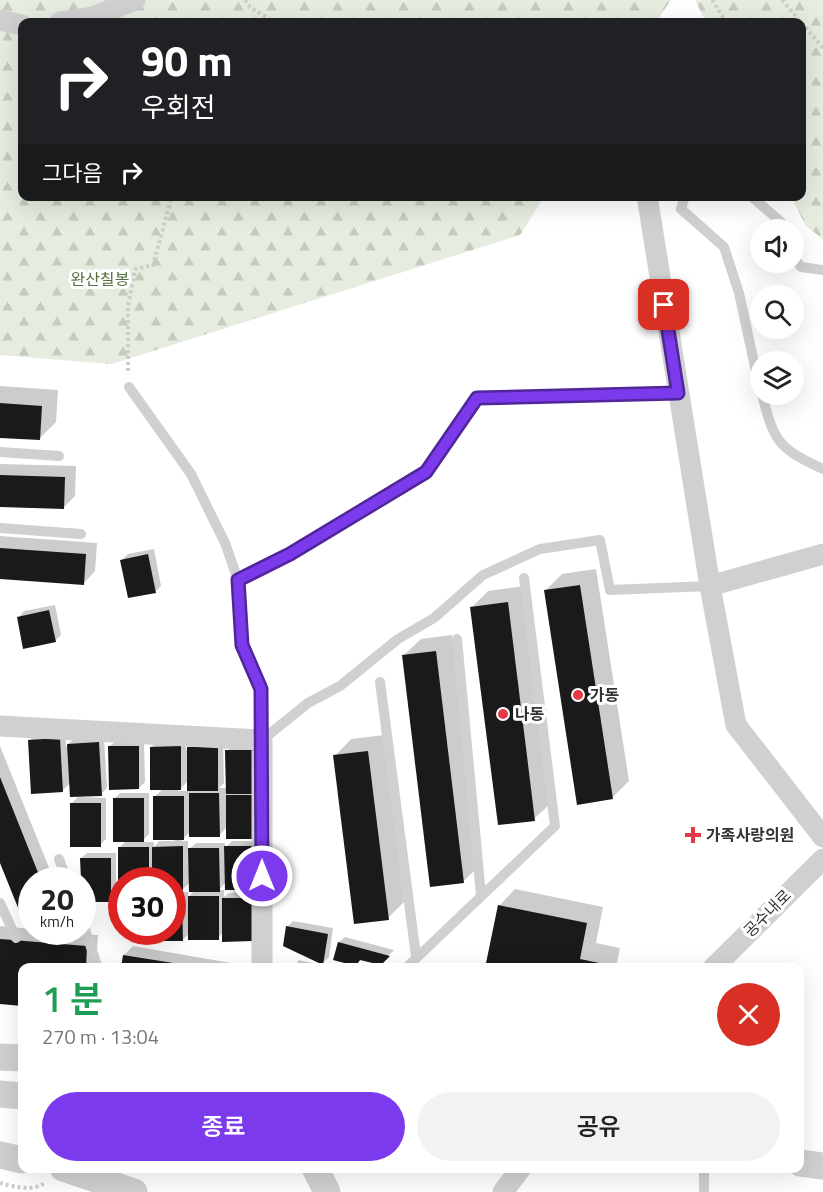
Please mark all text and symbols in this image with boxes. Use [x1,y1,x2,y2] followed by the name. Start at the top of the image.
[141,28,233,92] text: 90 m
[42,42,120,120] icon: right
[141,86,216,127] text: 우회전
[42,156,103,190] text: 그다음
[115,156,148,189] icon: right
[750,219,804,405] map controls
[750,219,804,273] button: sound
[71,267,129,291] park label: 완산칠봉
[638,279,689,330] pin
[750,285,804,339] button: search
[647,288,680,321] icon: arrive
[750,351,804,405] button: layers
[590,683,619,707] place label: 가동
[571,688,585,702] marker: 가동
[515,702,544,726] place label: 나동
[496,707,510,721] marker: 나동
[706,823,794,847] place label: 가족사랑의원
[684,826,702,844] marker: 가족사랑의원
[230,844,294,908] position arrow
[108,867,186,945] speed limit sign: 30
[40,876,74,922] text: 20
[738,884,796,942] street label: 공수내로
[40,910,74,933] text: km/h
[42,971,103,1026] text: 1 분
[717,983,780,1046] button: close
[42,1021,159,1052] text: 270 m · 13:04
[42,1092,405,1161] button: 종료
[417,1092,780,1161] button: 공유

